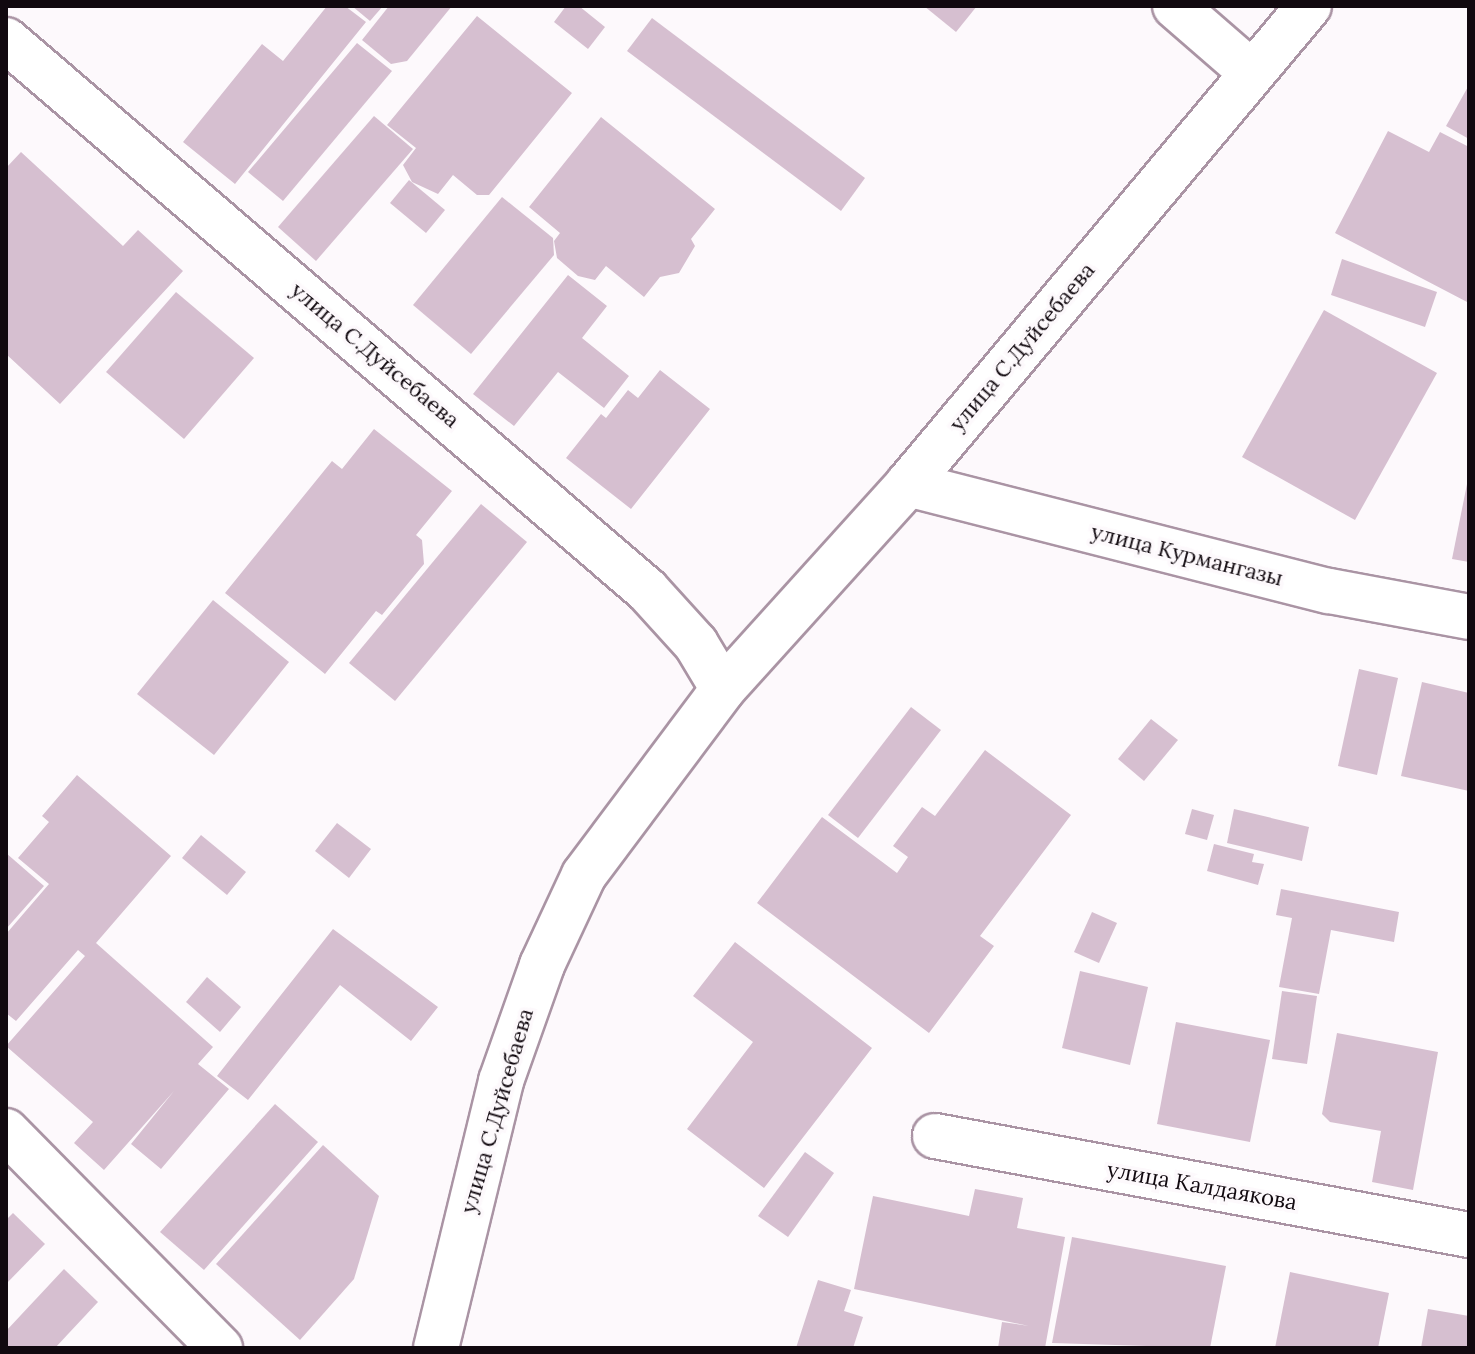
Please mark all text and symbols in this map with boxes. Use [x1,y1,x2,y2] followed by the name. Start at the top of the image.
[944,257,1100,437] street label: улица С.Дуйсебаева
[285,277,465,433] street label: улица С.Дуйсебаева
[1088,518,1286,592] street label: улица Курмангазы
[455,1005,539,1217] street label: улица С.Дуйсебаева
[1105,1156,1299,1216] street label: улица Калдаякова

